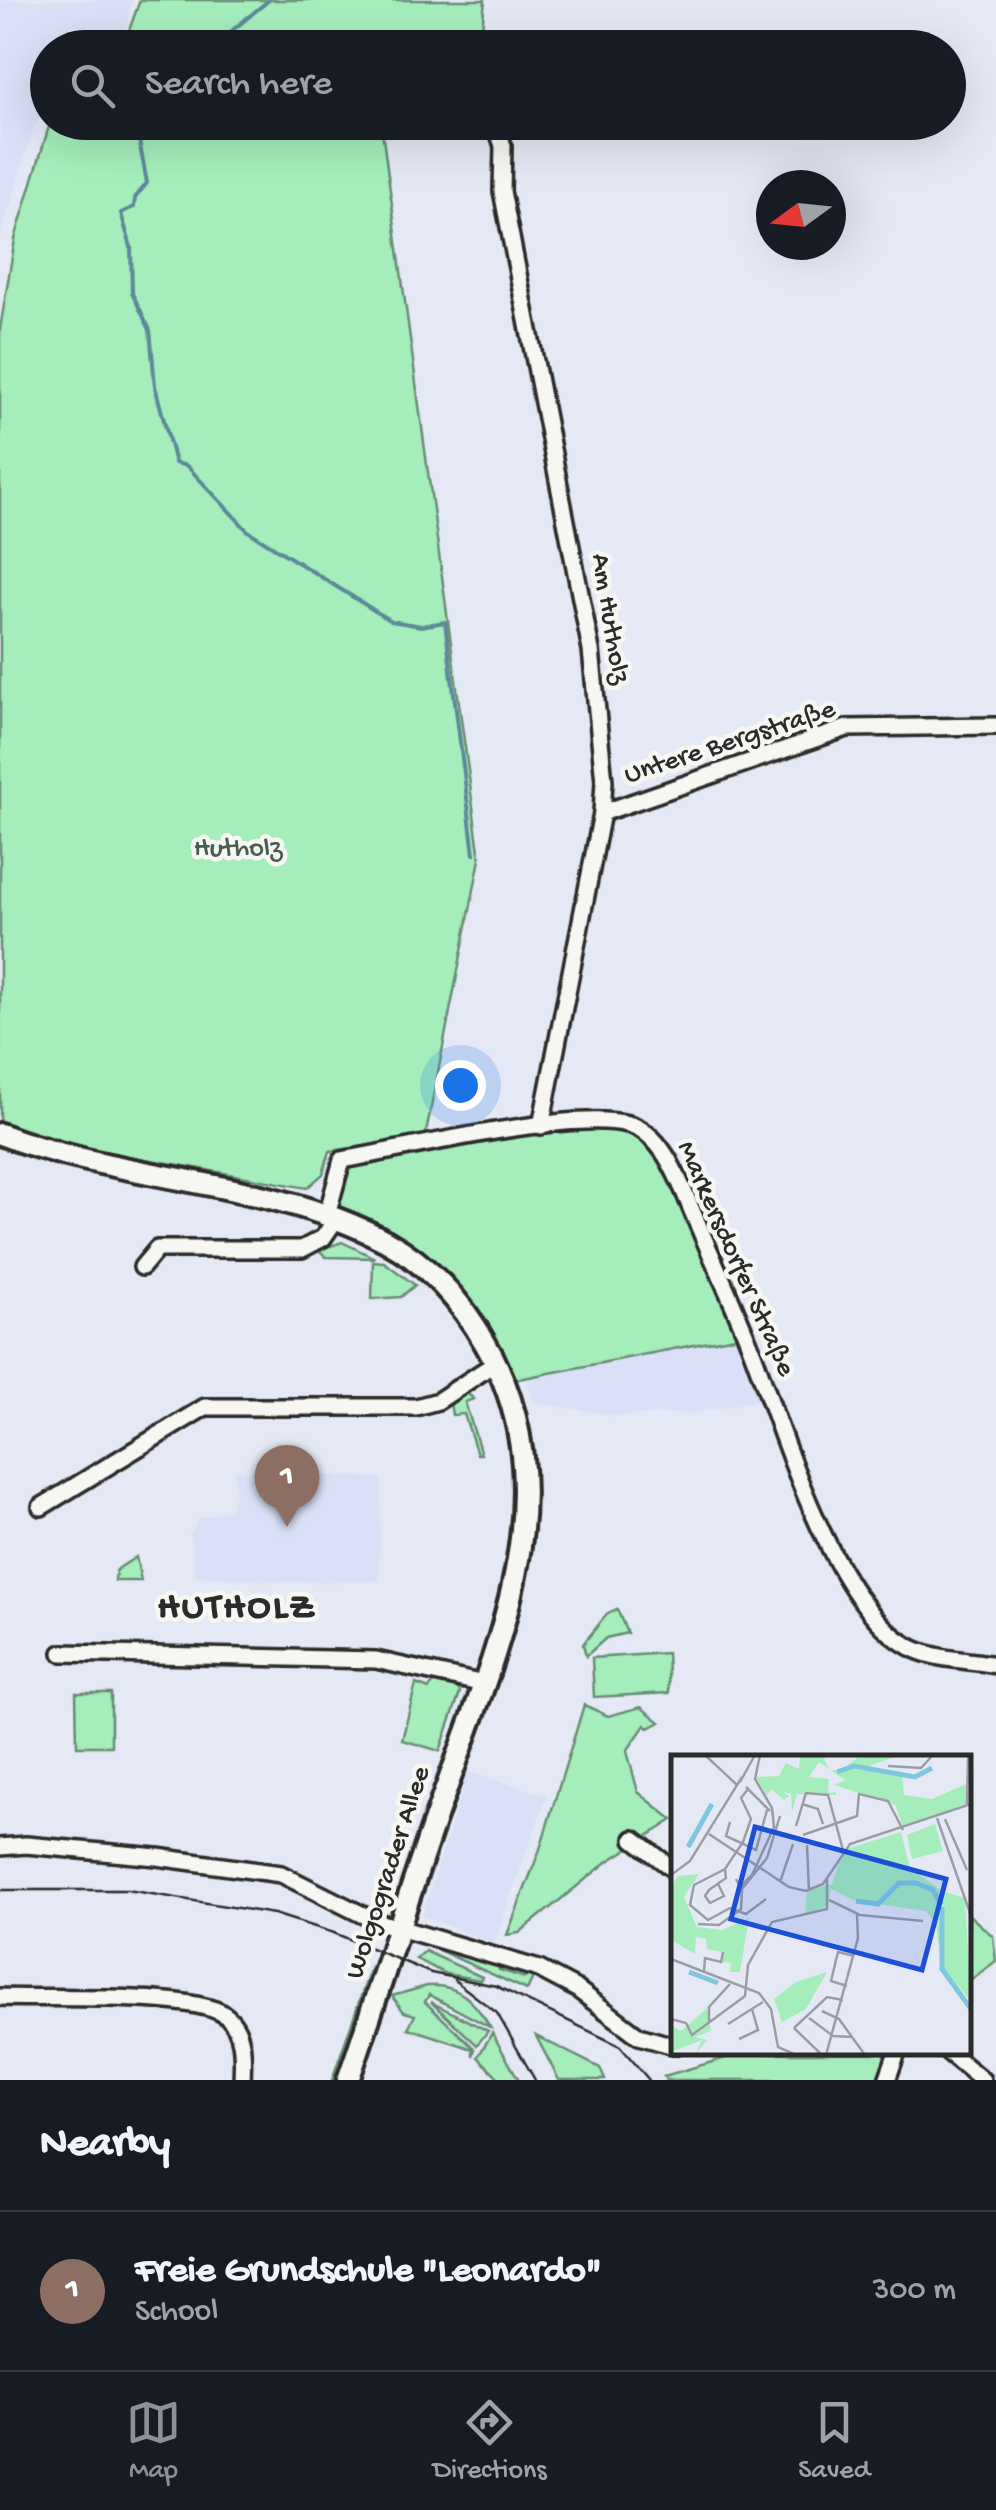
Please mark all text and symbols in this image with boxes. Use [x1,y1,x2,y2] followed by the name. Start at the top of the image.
[30,30,966,140] search box
[65,58,120,113] icon: search
[145,63,332,107] text: Search here
[756,170,846,260] north arrow
[582,551,636,688] street label: Am Hutholz
[620,693,840,793] street label: Untere Bergstraße
[194,833,284,866] park label: Hutholz
[435,1060,486,1111] your location
[668,1136,802,1382] street label: Markersdorfer Straße
[254,1444,320,1527] pin: 1
[158,1587,316,1631] district label: HUTHOLZ
[671,1755,971,2055] inset map
[339,1762,439,1983] street label: Wolgograder Allee
[40,2121,170,2170] text: Nearby
[135,2250,601,2294] text: Freie Grundschule "Leonardo"
[66,2272,79,2310] text: 1
[873,2272,956,2310] text: 300 m
[135,2294,218,2332] text: School
[126,2395,181,2488] tab: Map
[433,2395,547,2488] tab: Directions
[798,2395,870,2488] tab: Saved

